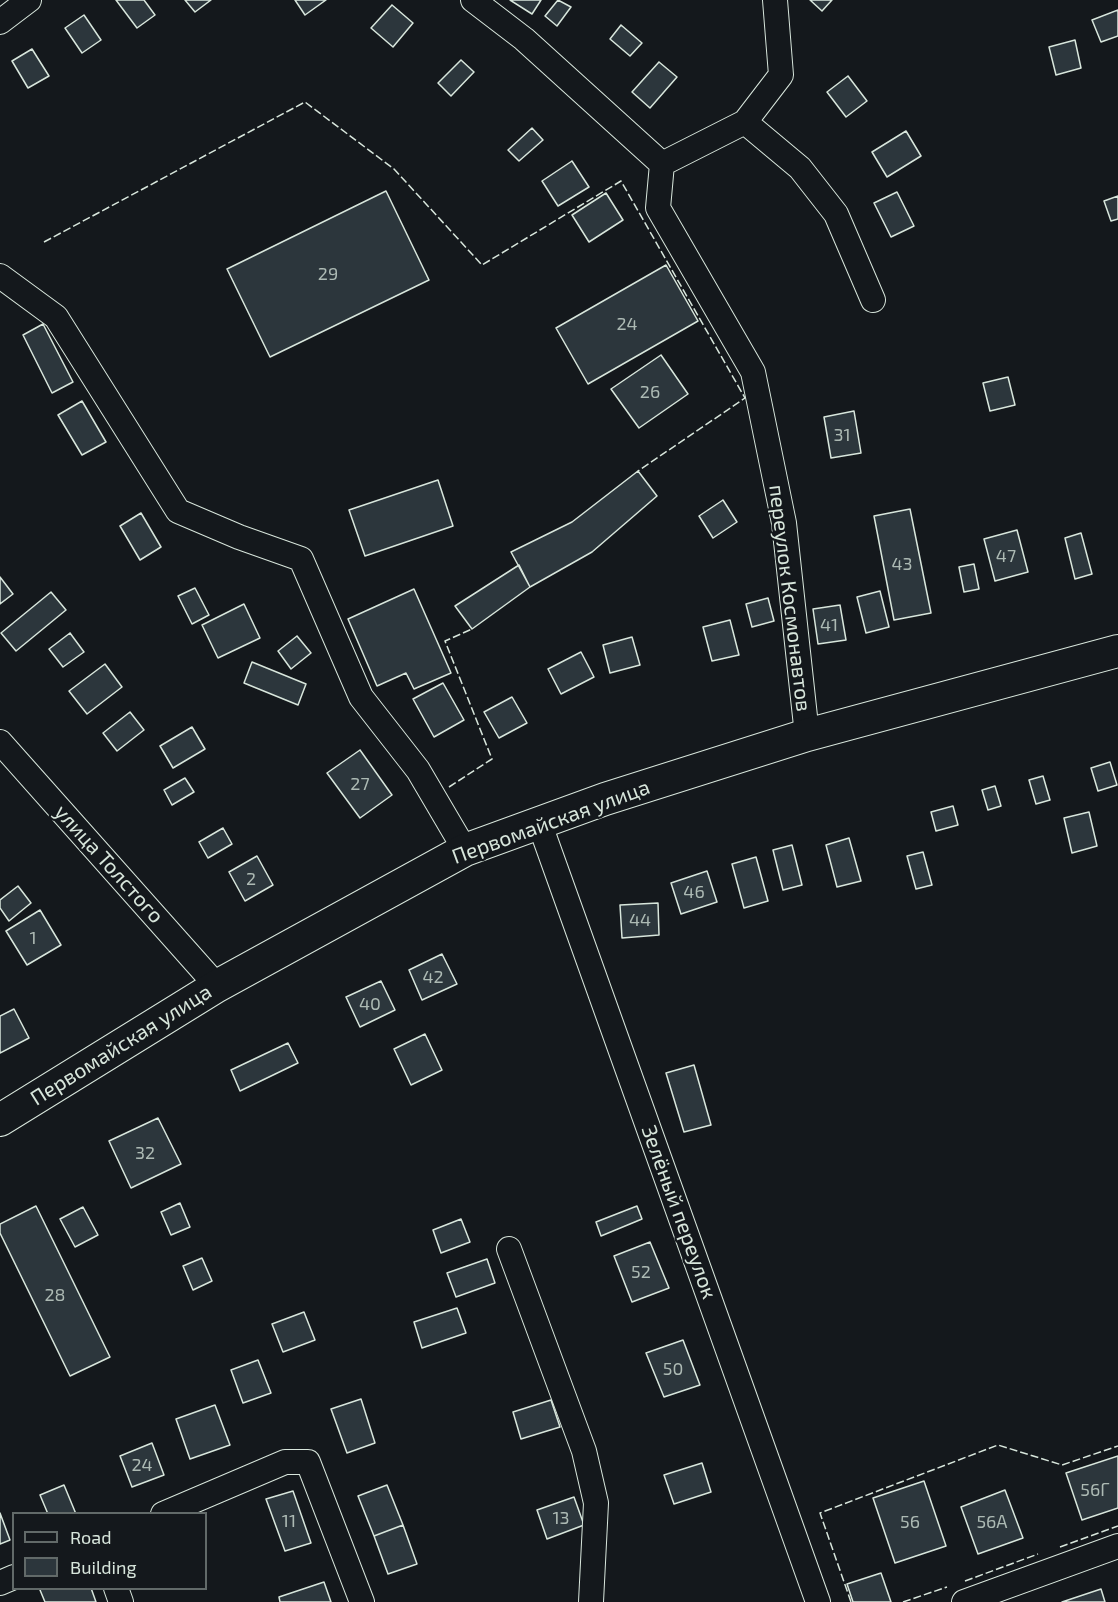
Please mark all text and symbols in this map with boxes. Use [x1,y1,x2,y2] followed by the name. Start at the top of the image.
[318,263,338,285] house number: 29
[616,313,638,335] house number: 24
[640,381,660,403] house number: 26
[833,424,851,446] house number: 31
[764,483,816,713] street label: переулок Космонавтов
[996,545,1016,567] house number: 47
[891,553,913,575] house number: 43
[820,614,838,636] house number: 41
[350,773,370,795] house number: 27
[449,774,653,870] street label: Первомайская улица
[49,800,169,928] street label: улица Толстого
[246,868,256,890] house number: 2
[683,881,705,903] house number: 46
[629,909,651,931] house number: 44
[29,927,37,949] house number: 1
[422,966,444,988] house number: 42
[26,979,216,1111] street label: Первомайская улица
[359,993,381,1015] house number: 40
[636,1122,722,1302] street label: Зелёный переулок
[135,1142,155,1164] house number: 32
[631,1261,651,1283] house number: 52
[44,1284,66,1306] house number: 28
[663,1358,683,1380] house number: 50
[131,1454,153,1476] house number: 24
[1080,1479,1110,1501] house number: 56Г
[552,1507,570,1529] house number: 13
[282,1510,296,1532] house number: 11
[900,1511,920,1533] house number: 56
[976,1511,1008,1533] house number: 56А
[12,1512,207,1590] legend
[70,1526,111,1548] text: Road
[70,1556,137,1578] text: Building

